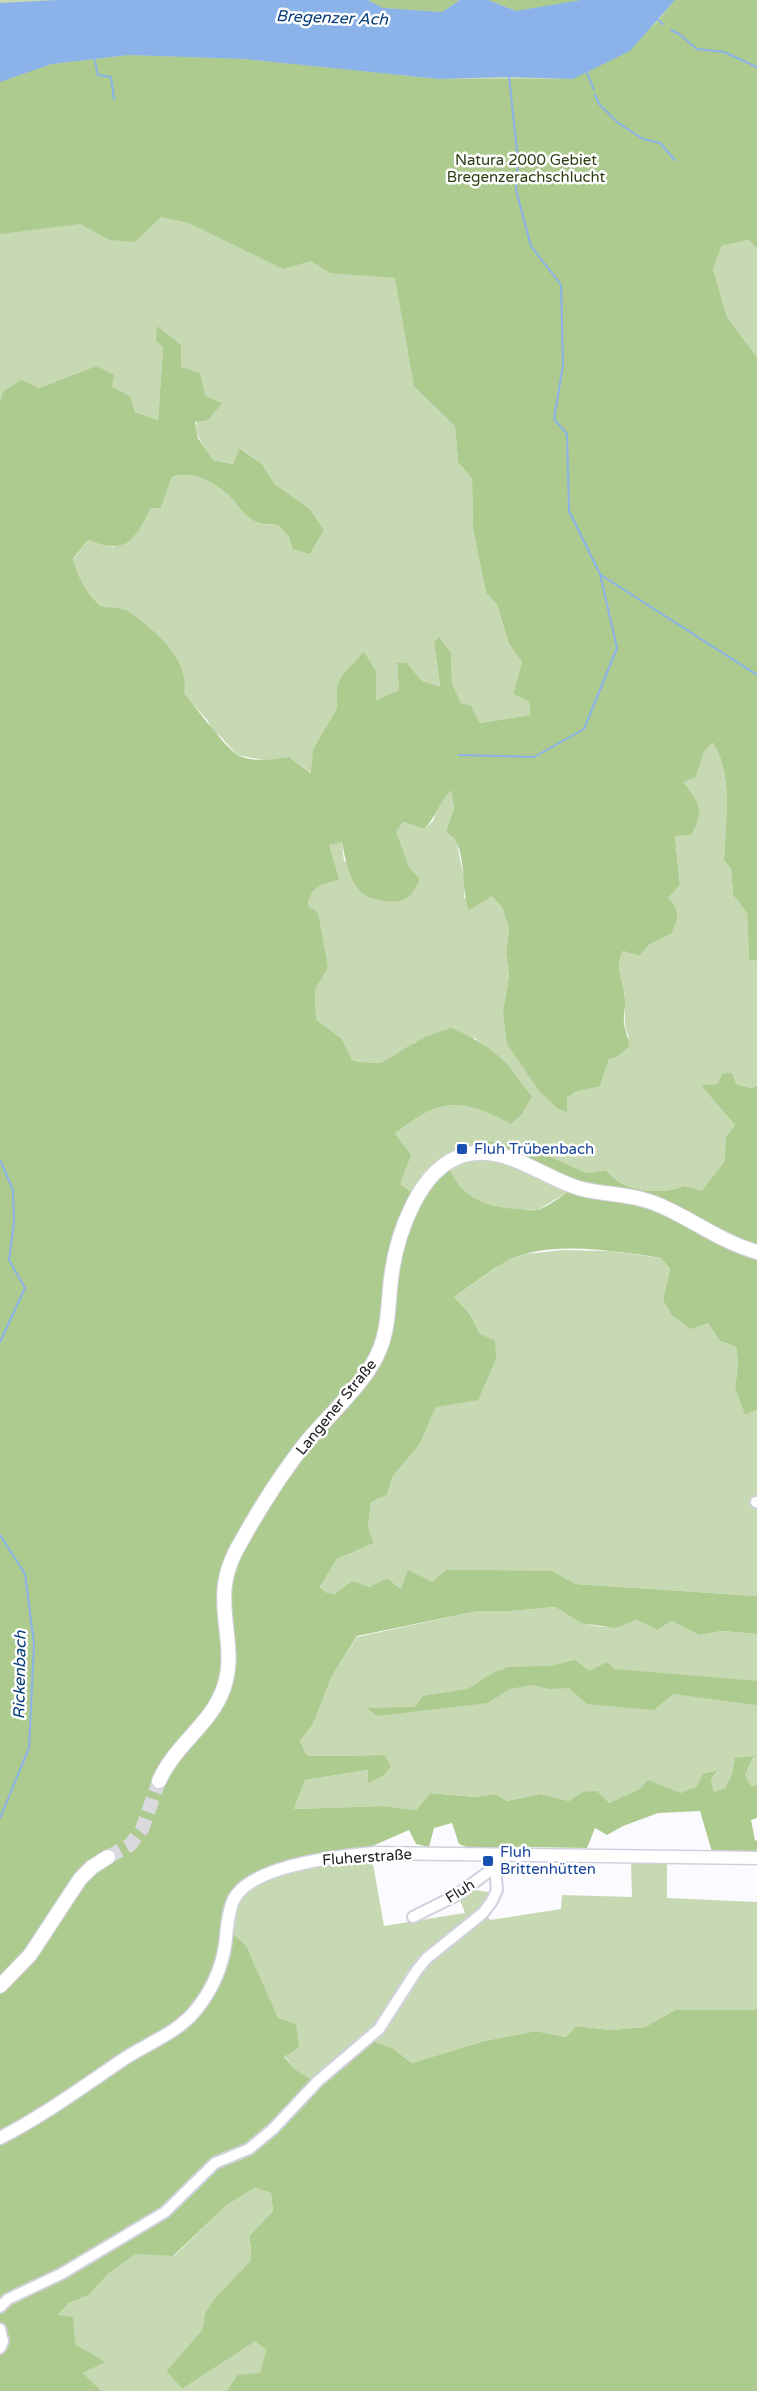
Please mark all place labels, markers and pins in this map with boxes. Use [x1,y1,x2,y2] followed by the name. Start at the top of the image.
[474,1140,594,1158] place label: Fluh Trübenbach
[455,1142,469,1156] marker: Fluh Trübenbach
[500,1843,596,1878] place label: Fluh Brittenhütten
[481,1854,495,1868] marker: Fluh Brittenhütten

